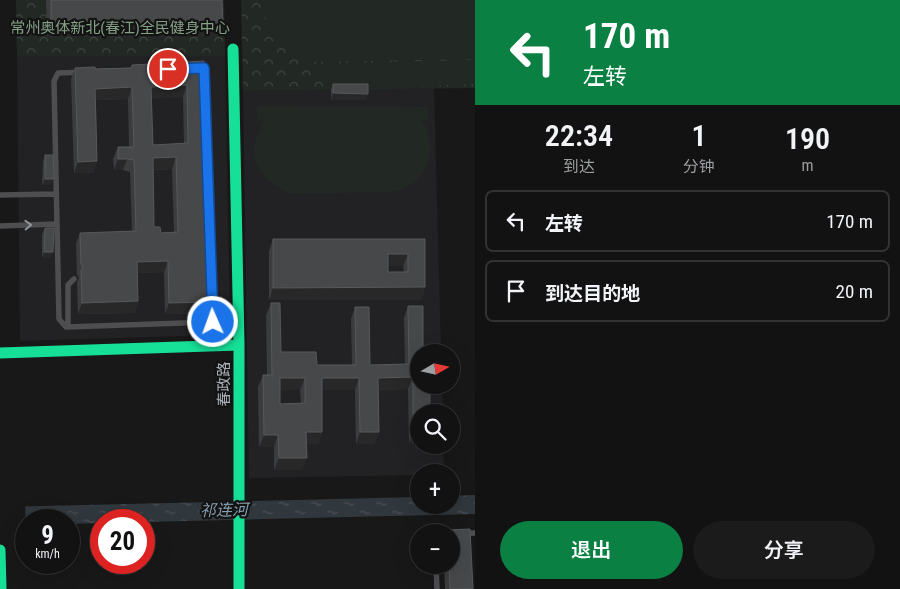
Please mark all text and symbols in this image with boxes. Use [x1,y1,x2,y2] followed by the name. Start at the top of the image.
[583,16,670,57] text: 170 m
[10,19,230,37] park label: 常州奥体新北(春江)全民健身中心
[500,20,565,85] icon: left
[147,48,189,90] pin
[154,55,182,83] icon: arrive
[583,64,627,89] text: 左转
[545,118,613,153] text: 22:34
[691,118,707,153] text: 1
[785,121,830,156] text: 190
[801,156,814,175] text: m
[563,157,595,176] text: 到达
[683,157,715,176] text: 分钟
[502,207,530,235] icon: left
[826,210,873,233] text: 170 m
[545,212,583,235] text: 左转
[25,220,33,230] one-way arrow
[502,277,530,305] icon: arrive
[836,280,873,303] text: 20 m
[545,282,640,305] text: 到达目的地
[186,295,238,347] position arrow
[410,344,460,394] north arrow
[410,344,460,574] map controls
[215,361,233,407] street label: 春政路
[410,404,460,454] button: search
[410,464,460,514] button: +
[200,500,251,520] water label: 祁连河
[90,509,155,574] speed limit sign: 20
[41,521,54,550] text: 9
[500,521,683,579] button: 退出
[693,521,875,579] button: 分享
[410,524,460,574] button: −
[35,547,60,561] text: km/h

